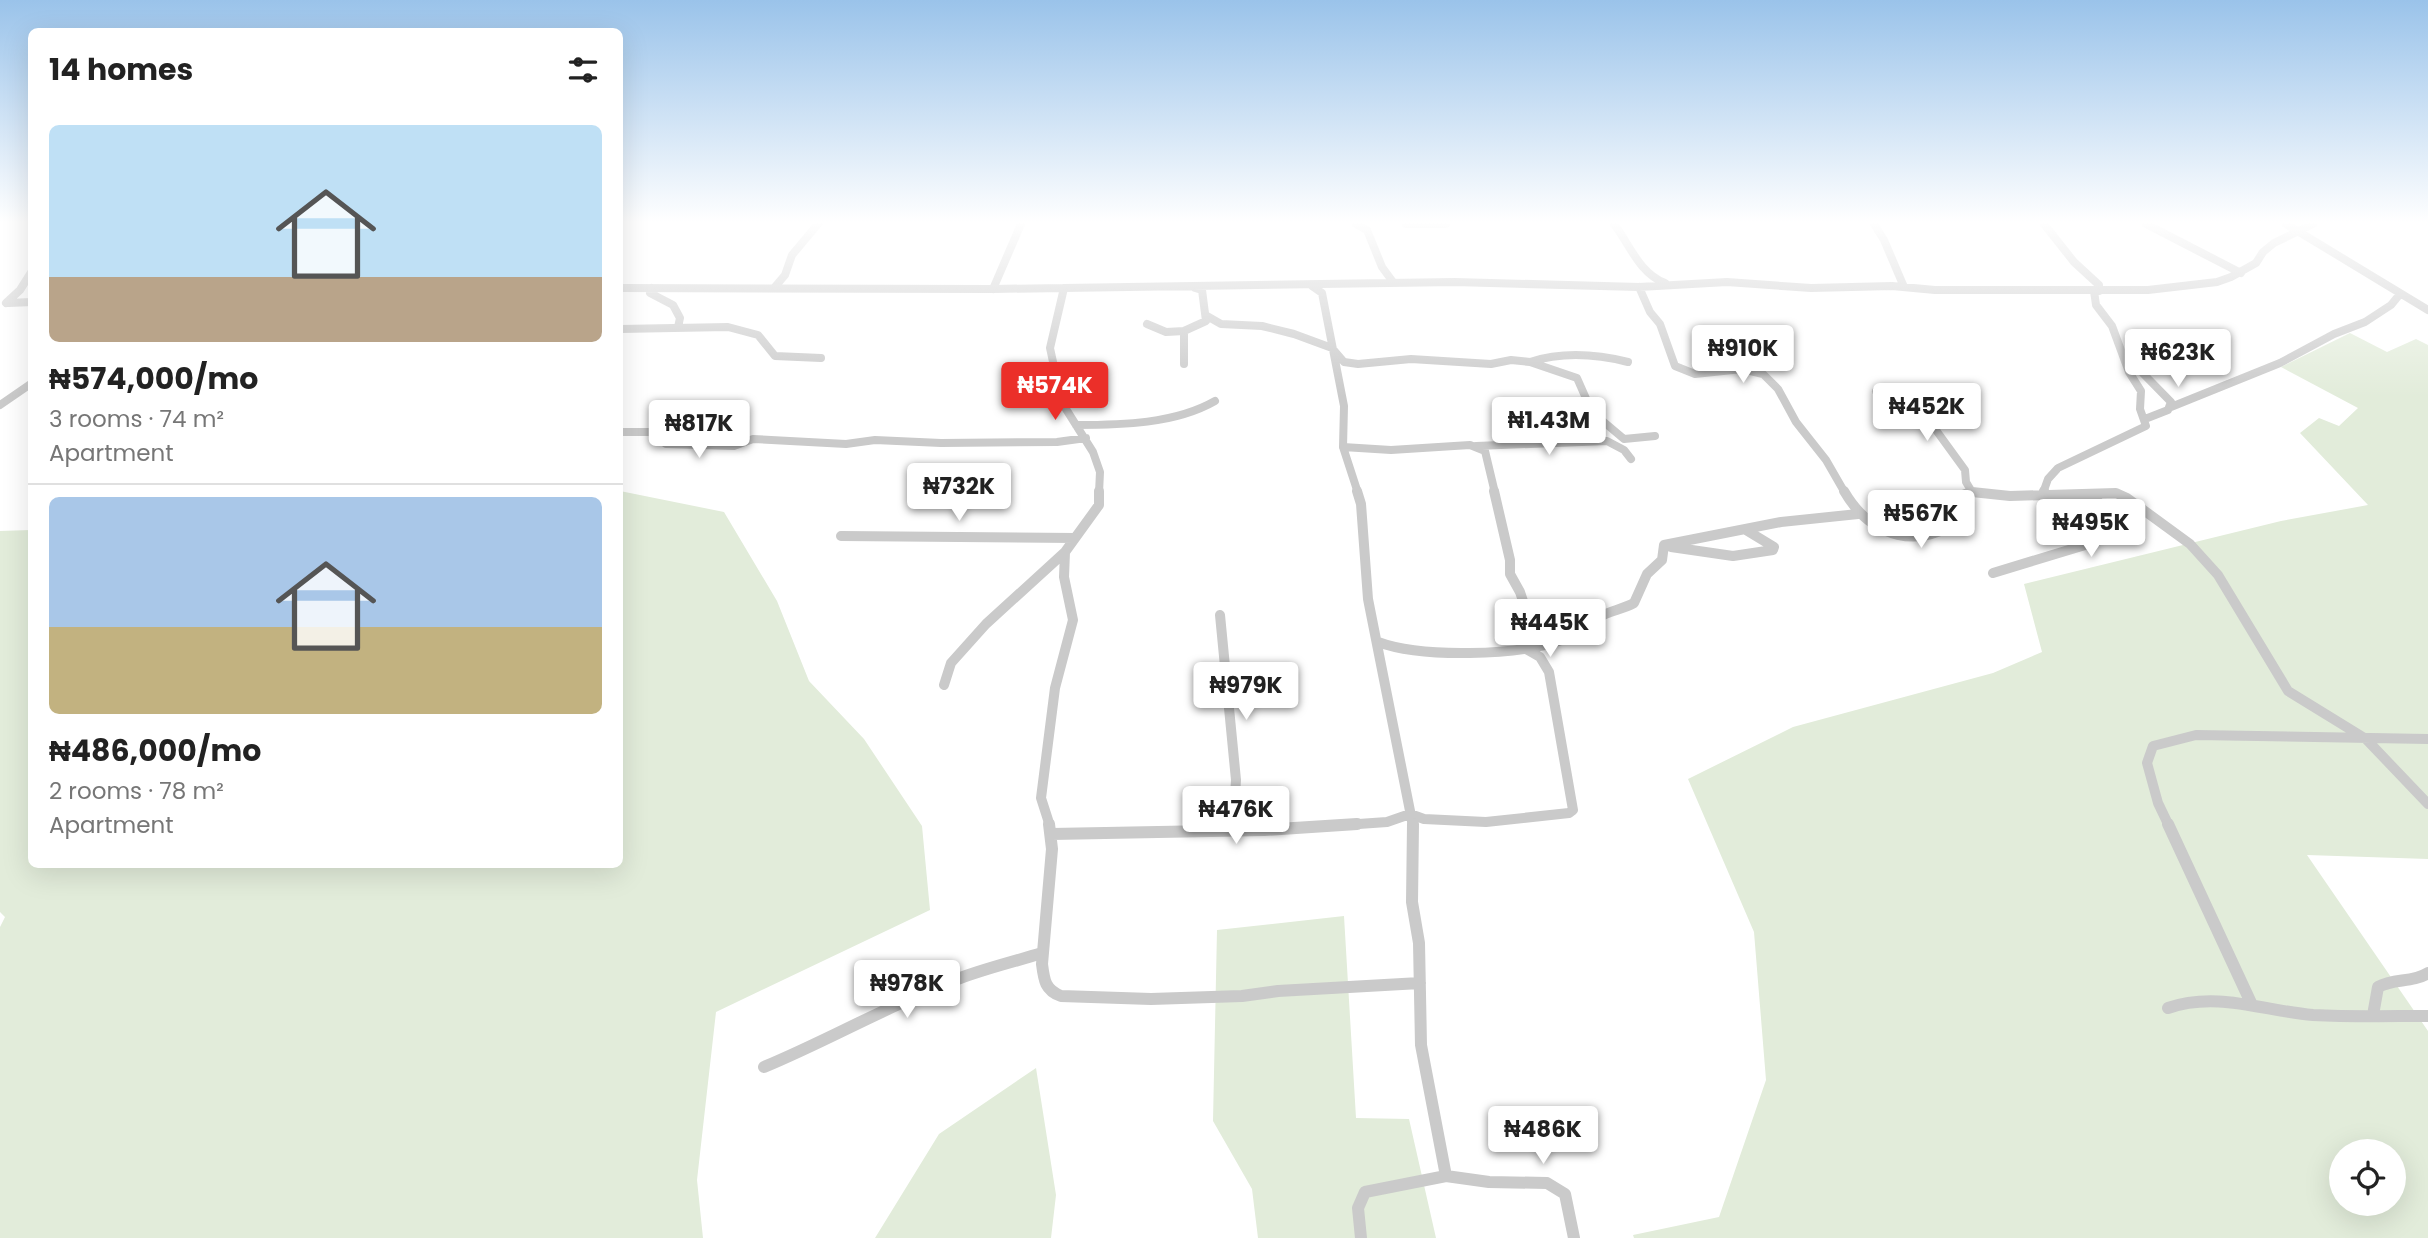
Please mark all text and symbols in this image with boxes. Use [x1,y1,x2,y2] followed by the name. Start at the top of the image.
[49,48,193,91] text: 14 homes
[564,51,602,89] icon: filters
[263,171,389,297] icon: home
[1694,326,1792,385] pin: ₦910K
[2129,330,2227,389] pin: ₦623K
[1708,332,1778,364] text: ₦910K
[2141,336,2215,368] text: ₦623K
[49,357,258,400] text: ₦574,000/mo
[1006,362,1104,422] pin: ₦574K
[1017,369,1093,401] text: ₦574K
[1878,384,1976,443] pin: ₦452K
[1889,390,1965,422] text: ₦452K
[1492,398,1606,457] pin: ₦1.43M
[650,400,748,460] pin: ₦817K
[49,403,224,435] text: 3 rooms · 74 m²
[1508,404,1590,436] text: ₦1.43M
[665,407,733,439] text: ₦817K
[49,437,174,469] text: Apartment
[910,463,1008,523] pin: ₦732K
[923,470,995,502] text: ₦732K
[1872,490,1970,550] pin: ₦567K
[1884,497,1958,529] text: ₦567K
[2042,500,2140,559] pin: ₦495K
[2052,506,2130,538] text: ₦495K
[263,543,389,669] icon: home
[1501,600,1599,659] pin: ₦445K
[1511,606,1589,638] text: ₦445K
[1197,662,1295,722] pin: ₦979K
[1209,669,1283,701] text: ₦979K
[49,729,261,772] text: ₦486,000/mo
[49,775,224,807] text: 2 rooms · 78 m²
[1187,786,1285,846] pin: ₦476K
[1198,793,1274,825] text: ₦476K
[49,809,174,841] text: Apartment
[858,960,956,1020] pin: ₦978K
[870,967,944,999] text: ₦978K
[1494,1106,1592,1166] pin: ₦486K
[1504,1113,1582,1145] text: ₦486K
[2329,1139,2406,1216] map controls
[2329,1139,2406,1216] button: locate

